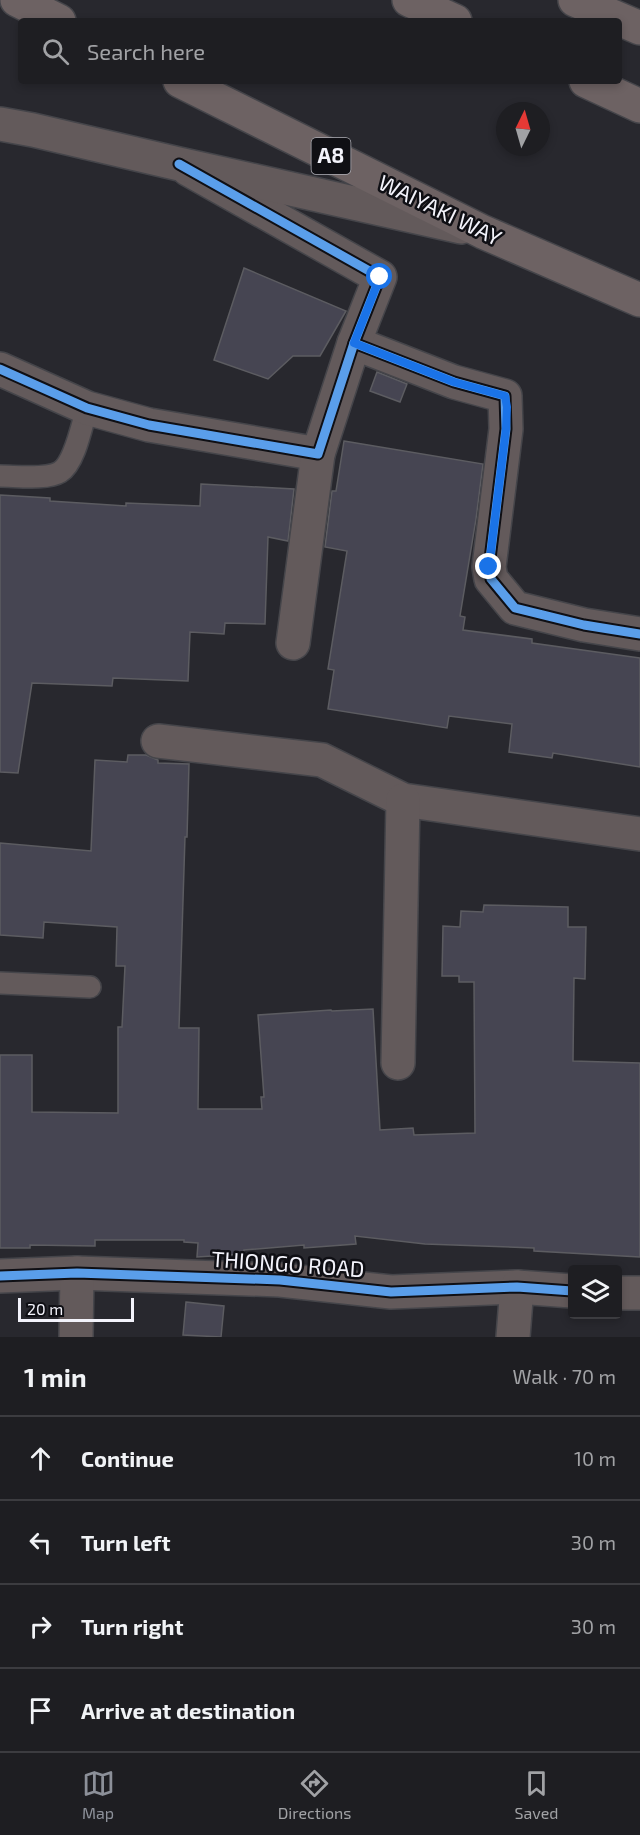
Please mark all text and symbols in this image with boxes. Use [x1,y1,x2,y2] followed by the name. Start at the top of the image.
[18,18,622,84] search box
[39,35,72,68] icon: search
[87,38,205,64] text: Search here
[496,102,550,156] north arrow
[312,138,350,174] road number: A8
[375,168,507,250] street label: WAIYAKI WAY
[366,263,392,289] route start
[475,553,501,579] route end
[211,1245,365,1281] street label: THIONGO ROAD
[568,1265,622,1319] map controls
[568,1265,622,1319] button: layers
[18,1295,134,1322] scale bar
[27,1299,63,1318] text: 20 m
[24,1361,87,1392] text: 1 min
[512,1364,616,1388] text: Walk · 70 m
[24,1442,57,1475] icon: ahead
[81,1445,174,1471] text: Continue
[574,1446,616,1470] text: 10 m
[24,1526,57,1559] icon: left
[81,1529,170,1555] text: Turn left
[571,1530,616,1554] text: 30 m
[24,1610,57,1643] icon: right
[81,1613,183,1639] text: Turn right
[571,1614,616,1638] text: 30 m
[24,1694,57,1727] icon: arrive
[81,1697,295,1723] text: Arrive at destination
[82,1767,115,1822] tab: Map
[278,1767,351,1822] tab: Directions
[515,1767,558,1822] tab: Saved

